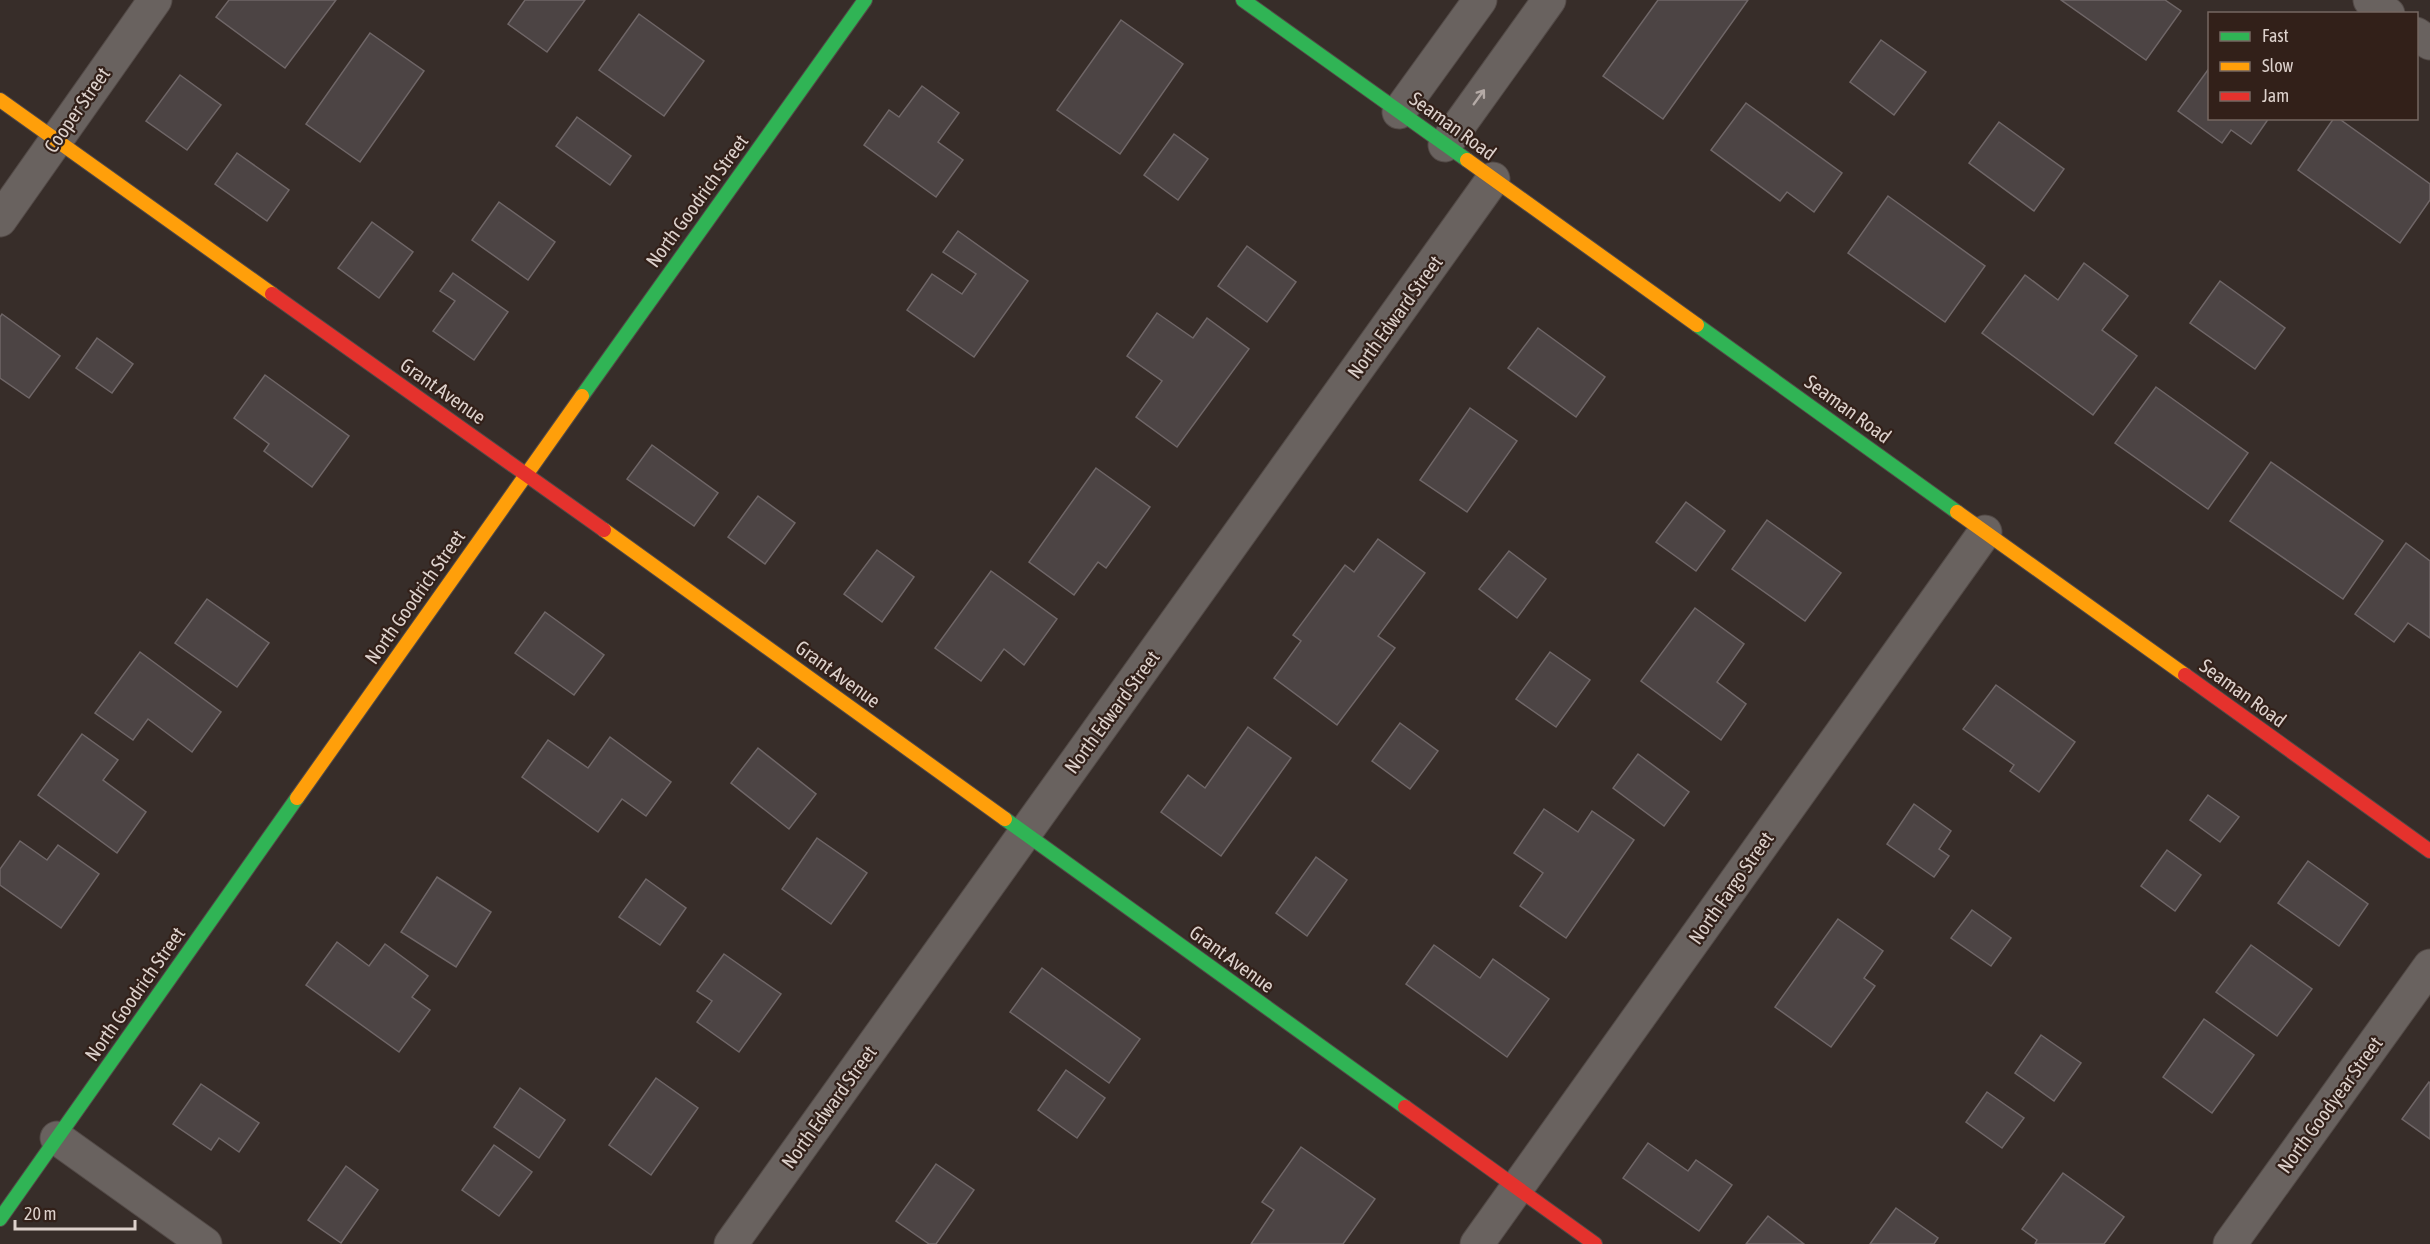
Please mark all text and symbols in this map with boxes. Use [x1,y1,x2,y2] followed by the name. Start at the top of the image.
[2208,12,2418,120] legend
[2262,25,2289,46] text: Fast
[2262,55,2293,76] text: Slow
[39,62,115,157] street label: Cooper Street
[2262,85,2289,106] text: Jam
[1406,87,1501,165] street label: Seaman Road
[1473,90,1485,106] one-way arrow
[641,130,753,271] street label: North Goodrich Street
[1342,251,1447,383] street label: North Edward Street
[396,353,490,428] street label: Grant Avenue
[1801,370,1896,448] street label: Seaman Road
[360,525,470,668] street label: North Goodrich Street
[792,635,885,712] street label: Grant Avenue
[1059,646,1164,778] street label: North Edward Street
[2196,654,2291,732] street label: Seaman Road
[1683,827,1778,948] street label: North Fargo Street
[1186,920,1279,997] street label: Grant Avenue
[80,922,190,1065] street label: North Goodrich Street
[2272,1032,2387,1177] street label: North Goodyear Street
[776,1041,881,1173] street label: North Edward Street
[15,1193,135,1231] scale bar
[24,1203,56,1224] text: 20 m

